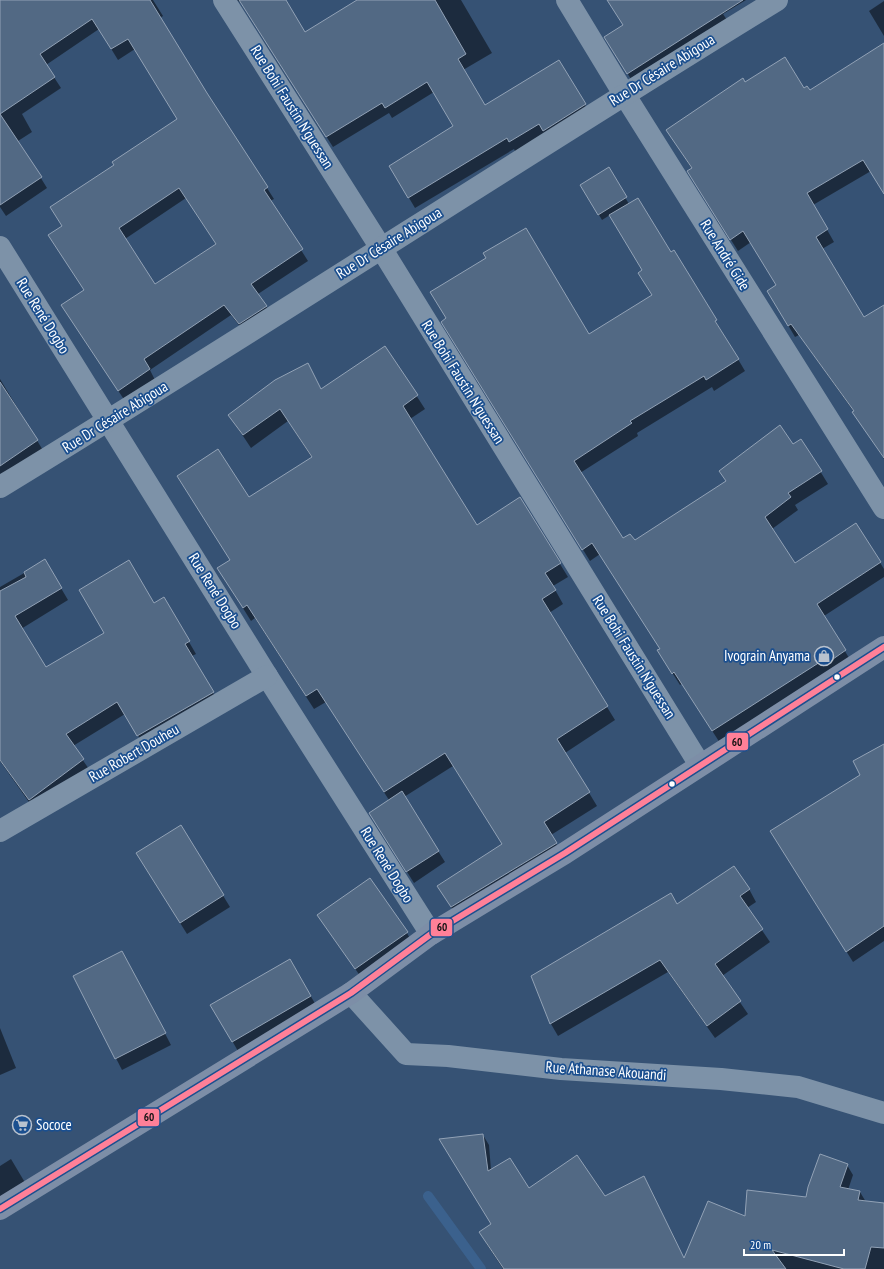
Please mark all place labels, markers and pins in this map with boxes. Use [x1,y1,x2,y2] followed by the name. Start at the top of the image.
[813,645,835,667] shop icon: Ivograin Anyama
[724,646,810,665] place label: Ivograin Anyama
[832,672,842,682] unlabelled marker
[667,779,677,789] unlabelled marker
[11,1114,33,1136] supermarket icon: Sococe
[36,1115,72,1134] place label: Sococe

